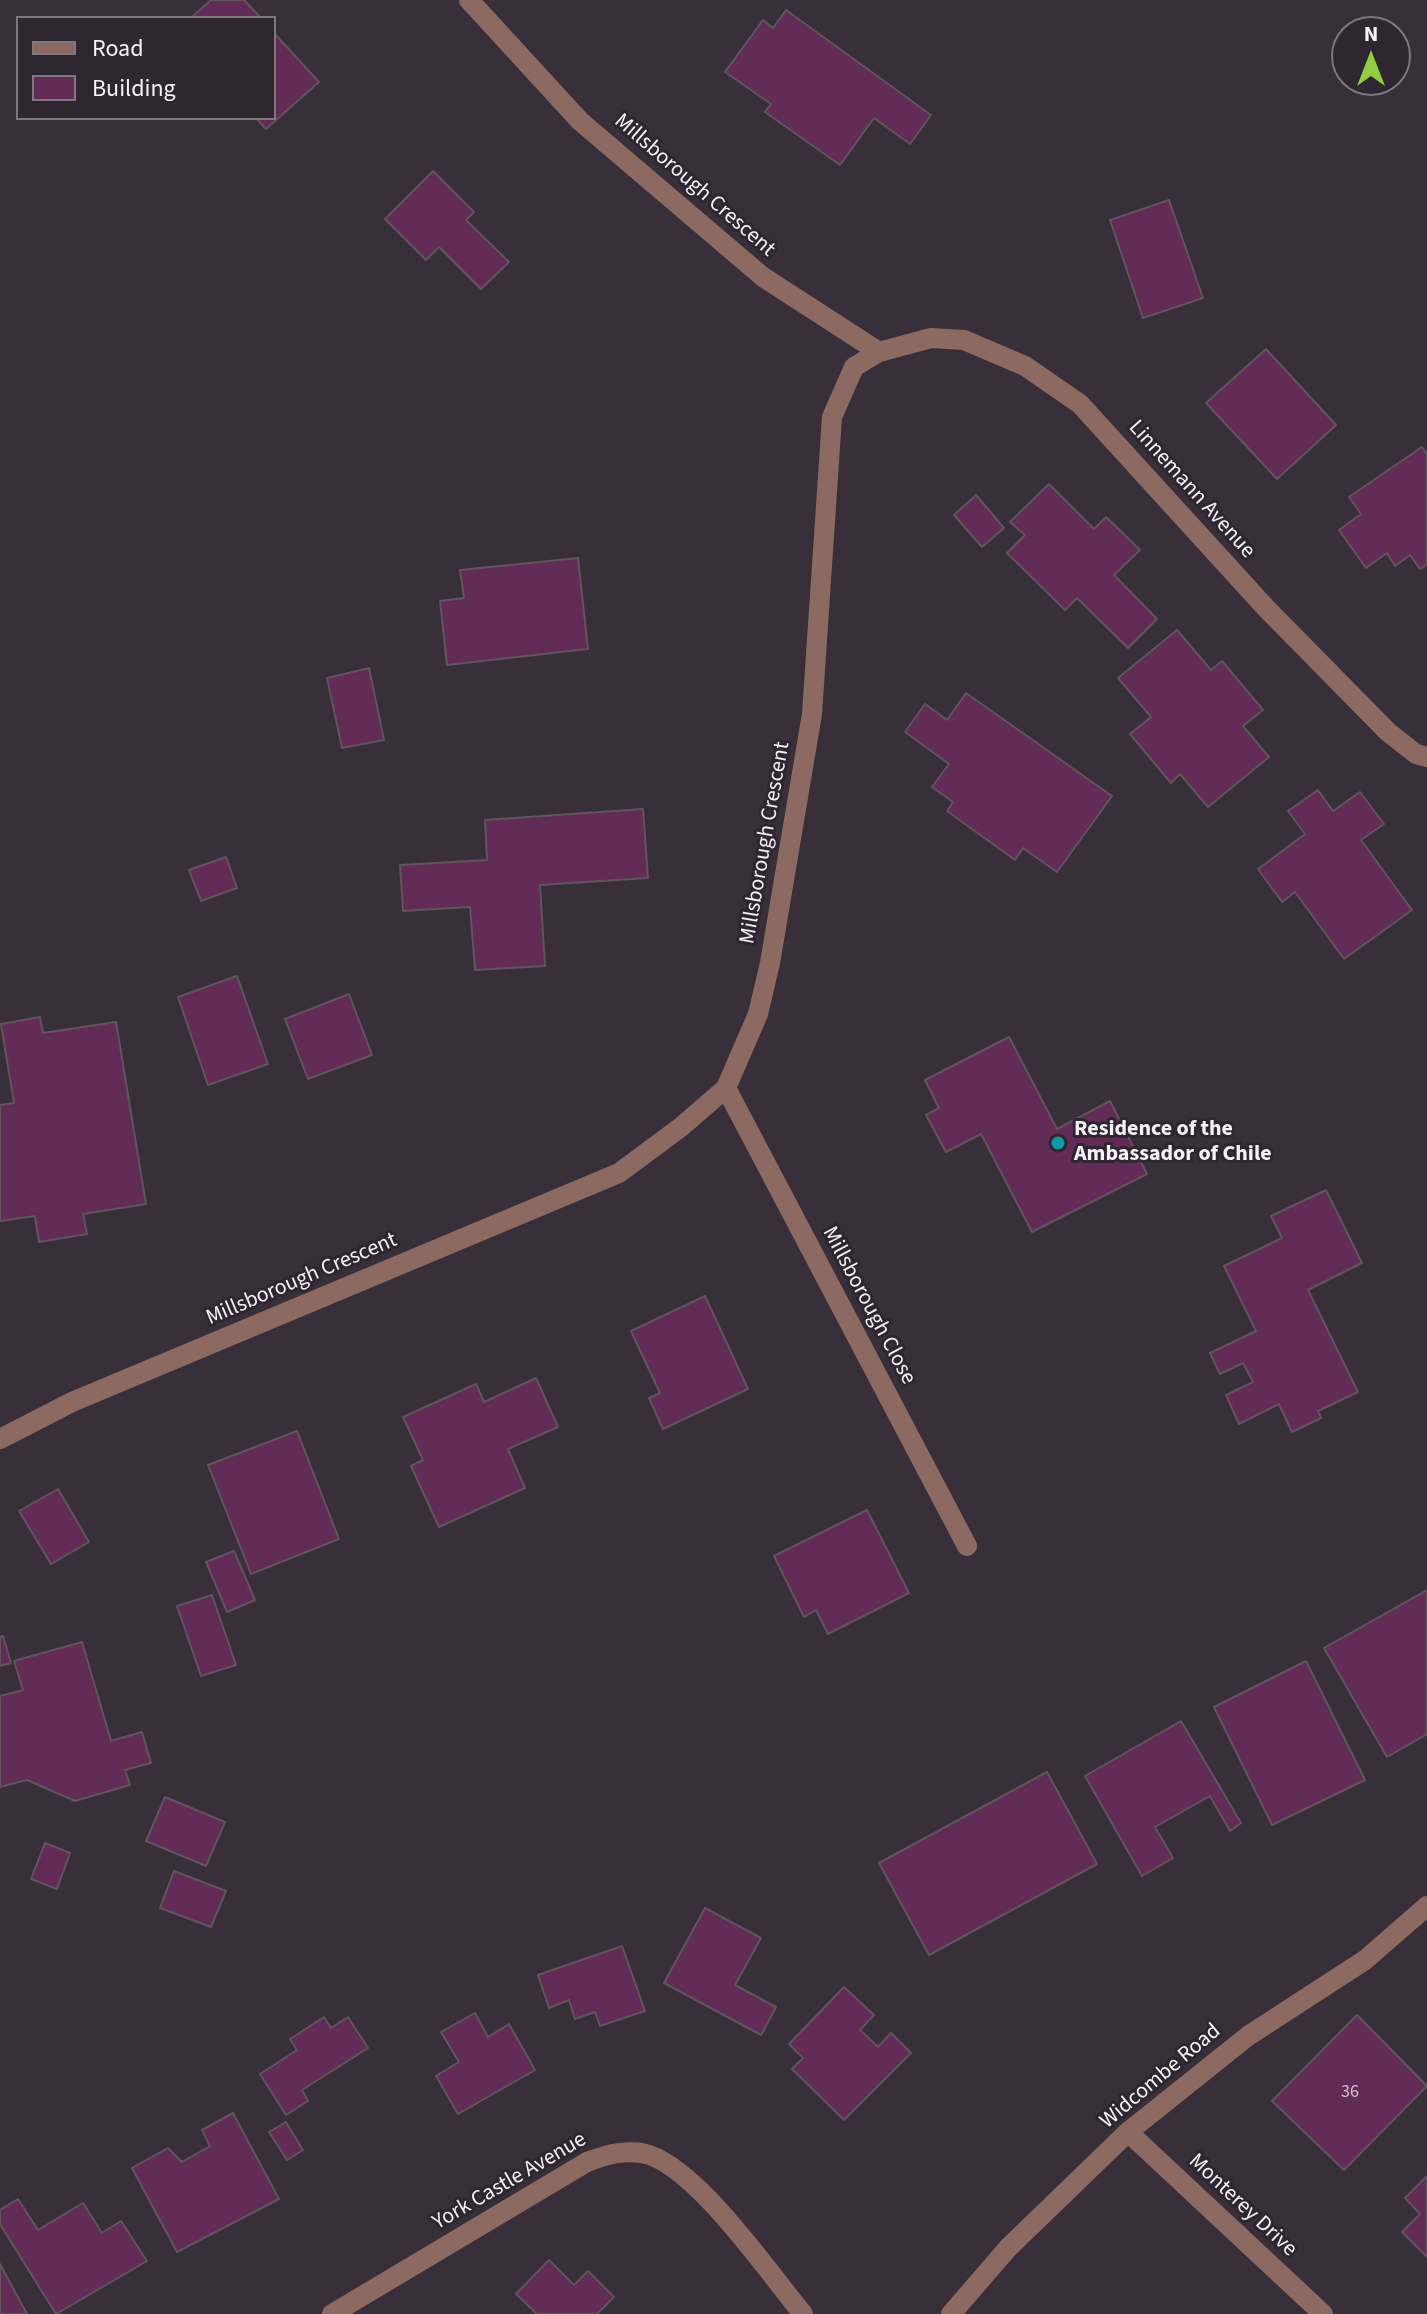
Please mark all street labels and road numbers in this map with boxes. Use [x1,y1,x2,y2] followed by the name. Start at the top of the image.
[608,109,780,263] street label: Millsborough Crescent
[1122,416,1260,564] street label: Linnemann Avenue
[735,740,797,946] street label: Millsborough Crescent
[815,1223,921,1389] street label: Millsborough Close
[203,1228,401,1332] street label: Millsborough Crescent
[1095,2019,1227,2135] street label: Widcombe Road
[428,2127,592,2237] street label: York Castle Avenue
[1182,2149,1302,2263] street label: Monterey Drive

